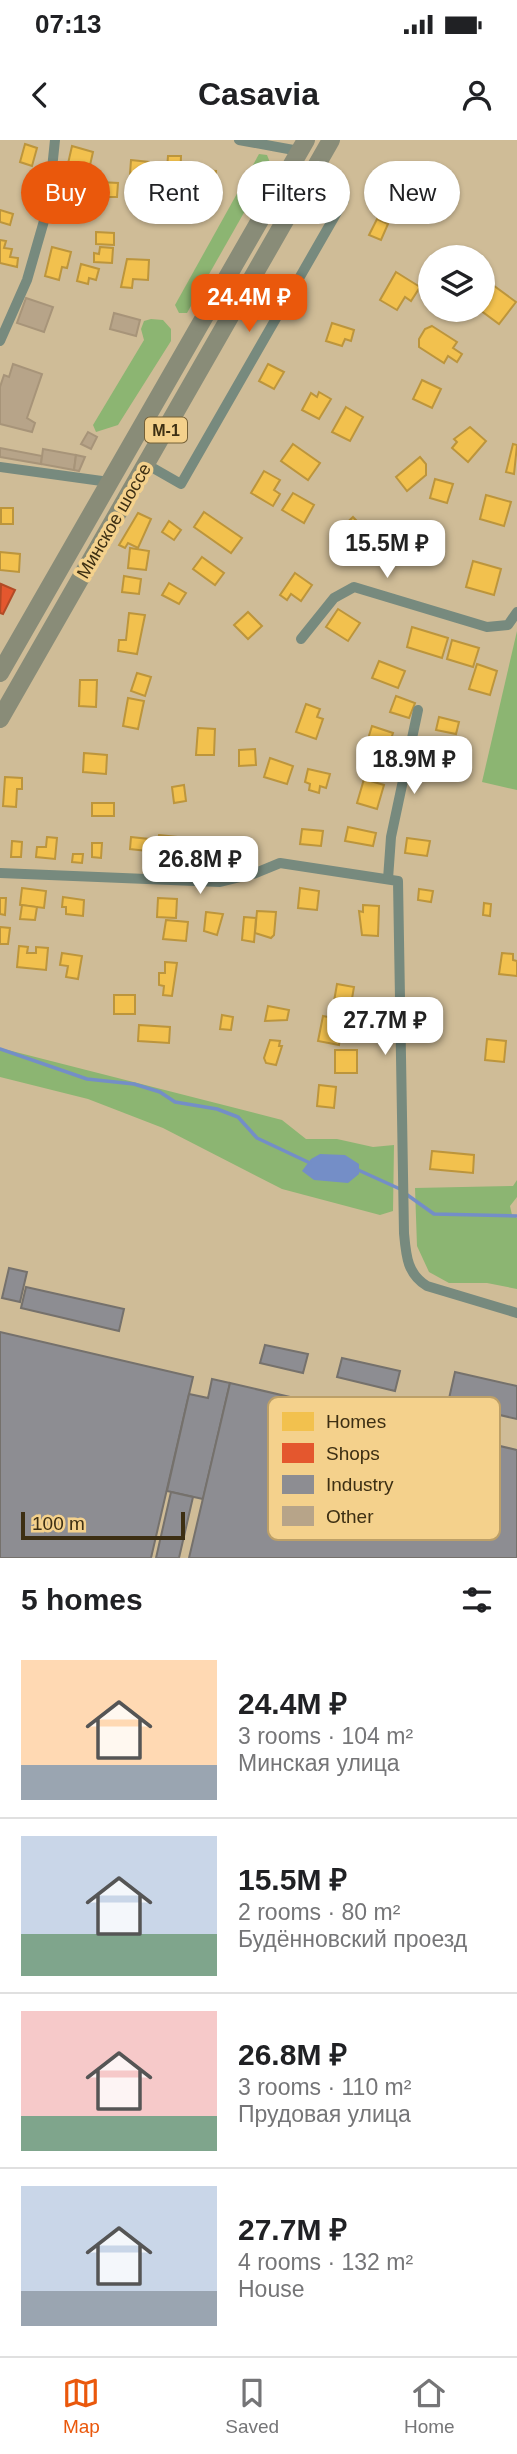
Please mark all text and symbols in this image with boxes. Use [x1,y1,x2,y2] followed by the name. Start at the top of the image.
[35,9,102,39] text: 07:13
[21,76,59,114] icon: back
[198,76,319,112] text: Casavia
[458,76,496,114] icon: person
[21,161,110,224] chip: Buy
[124,161,223,224] chip: Rent
[237,161,350,224] chip: Filters
[364,161,460,224] chip: New
[418,245,495,322] map controls
[418,245,495,322] button: layers
[184,274,314,334] pin: 24.4M ₽
[207,284,291,310] text: 24.4M ₽
[145,418,187,442] road number: М-1
[73,460,155,582] street label: Минское шоссе
[322,520,452,580] pin: 15.5M ₽
[345,530,429,556] text: 15.5M ₽
[349,736,479,796] pin: 18.9M ₽
[372,746,456,772] text: 18.9M ₽
[135,836,265,896] pin: 26.8M ₽
[158,846,242,872] text: 26.8M ₽
[320,998,450,1057] pin: 27.7M ₽
[343,1007,427,1033] text: 27.7M ₽
[268,1397,500,1540] legend
[326,1411,386,1432] text: Homes
[326,1443,380,1464] text: Shops
[326,1474,394,1495] text: Industry
[326,1506,374,1527] text: Other
[21,1509,186,1541] scale bar
[32,1513,85,1534] text: 100 m
[458,1581,496,1619] icon: filters
[21,1583,143,1616] text: 5 homes
[238,1687,347,1720] text: 24.4M ₽
[77,1688,161,1772] icon: home
[238,1723,413,1749] text: 3 rooms · 104 m²
[238,1750,400,1776] text: Минская улица
[238,1863,347,1896] text: 15.5M ₽
[77,1864,161,1948] icon: home
[238,1899,400,1925] text: 2 rooms · 80 m²
[238,1926,467,1952] text: Будённовский проезд
[238,2038,347,2071] text: 26.8M ₽
[77,2039,161,2123] icon: home
[238,2074,411,2100] text: 3 rooms · 110 m²
[238,2101,411,2127] text: Прудовая улица
[238,2213,347,2246] text: 27.7M ₽
[77,2214,161,2298] icon: home
[238,2249,413,2275] text: 4 rooms · 132 m²
[238,2276,304,2302] text: House
[62,2374,100,2438] tab: Map
[225,2374,279,2438] tab: Saved
[404,2374,455,2438] tab: Home

